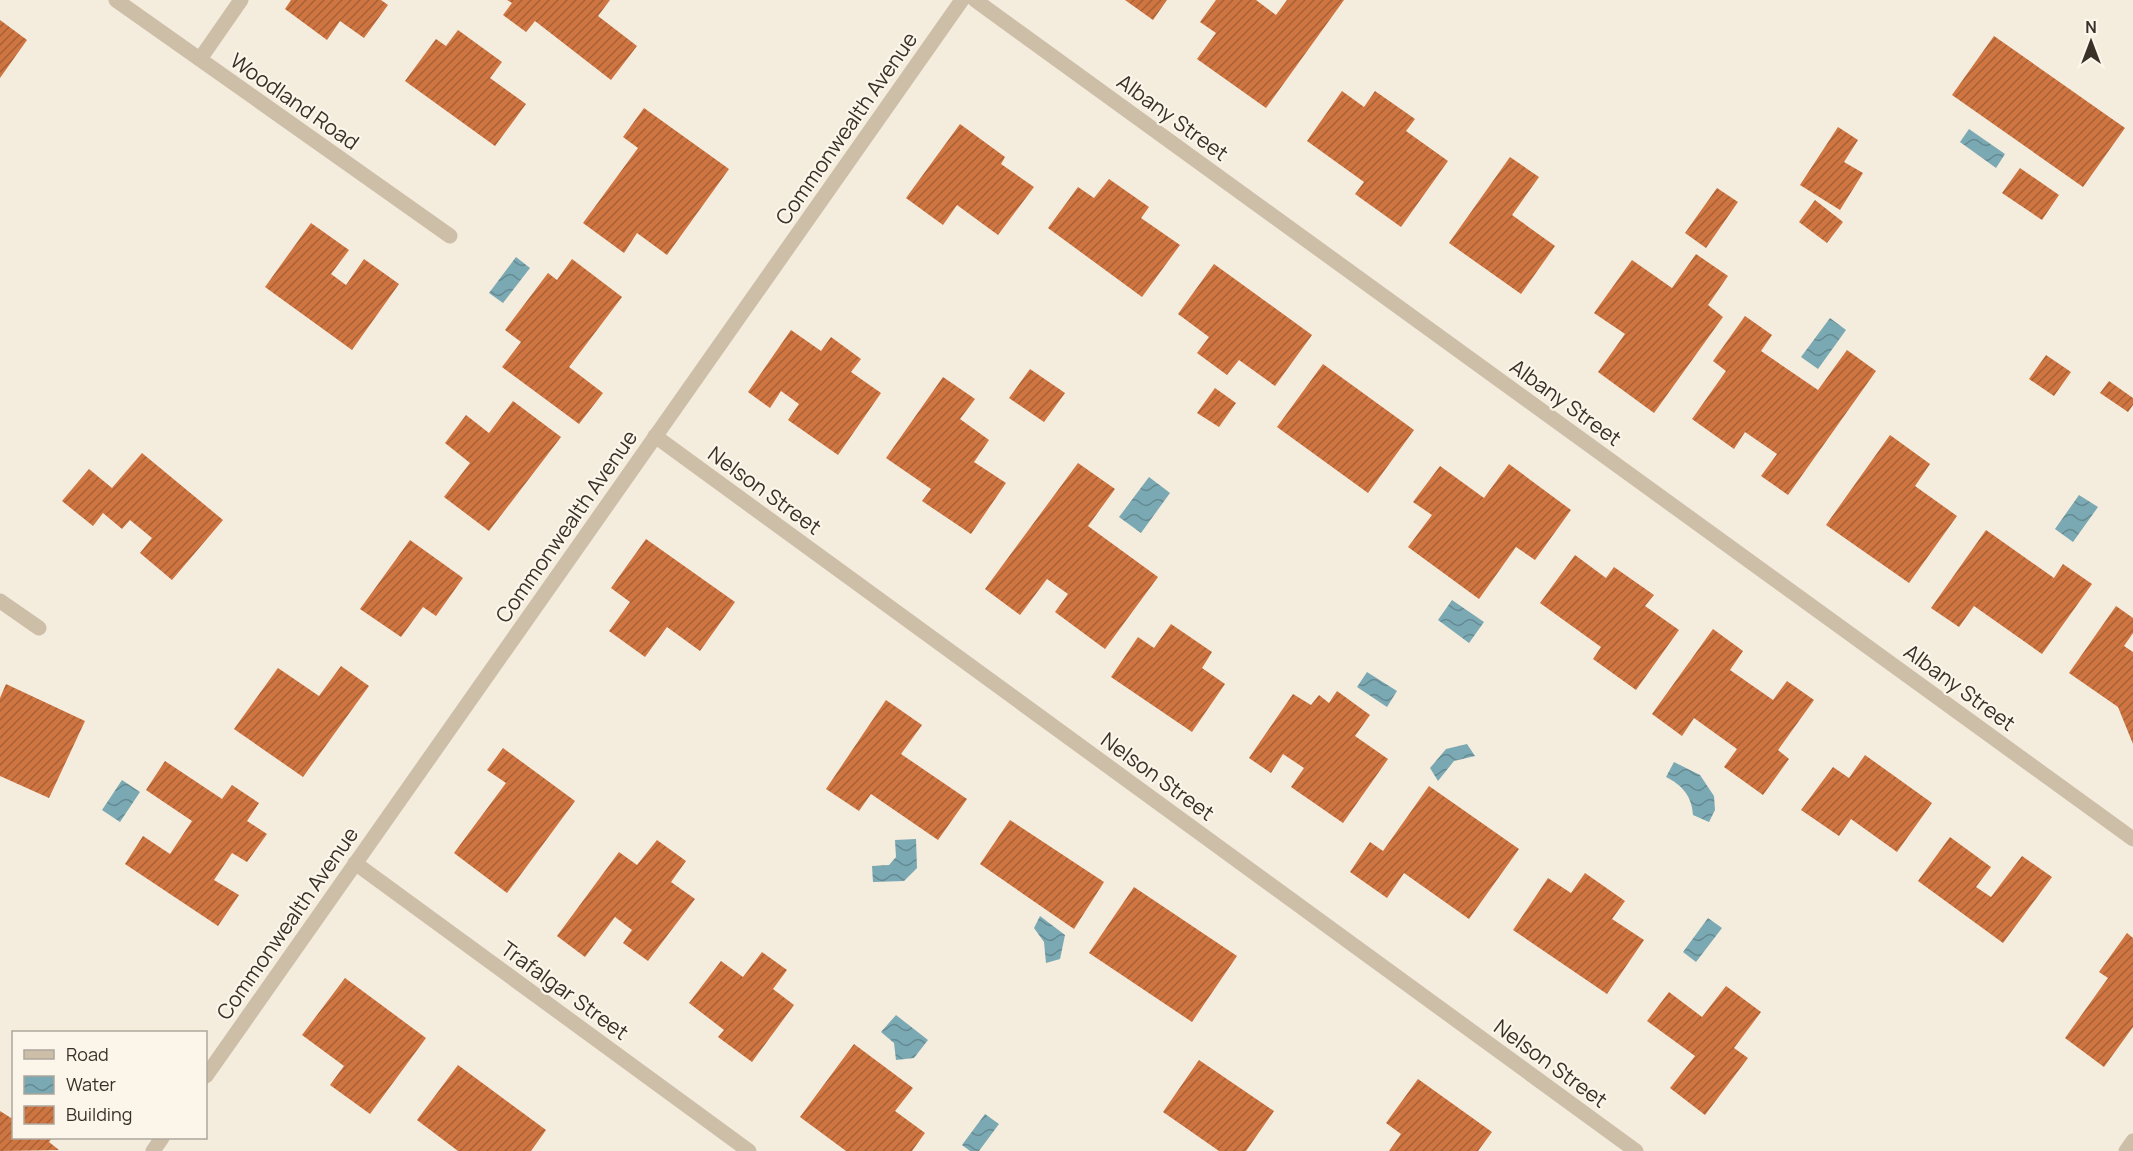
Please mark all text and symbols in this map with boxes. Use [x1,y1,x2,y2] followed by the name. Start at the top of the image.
[2061,12,2121,72] north arrow
[2085,16,2097,38] text: N
[769,26,923,230] street label: Commonwealth Avenue
[225,46,365,156] street label: Woodland Road
[1112,67,1234,167] street label: Albany Street
[1505,352,1627,452] street label: Albany Street
[489,424,643,628] street label: Commonwealth Avenue
[703,439,827,541] street label: Nelson Street
[1899,637,2021,737] street label: Albany Street
[1096,725,1220,827] street label: Nelson Street
[210,821,364,1025] street label: Commonwealth Avenue
[495,934,635,1046] street label: Trafalgar Street
[1489,1012,1613,1114] street label: Nelson Street
[12,1031,207,1139] legend
[66,1042,109,1066] text: Road
[66,1072,116,1096] text: Water
[66,1102,132,1126] text: Building

